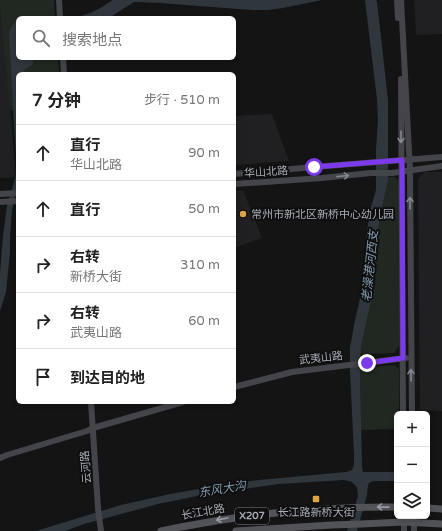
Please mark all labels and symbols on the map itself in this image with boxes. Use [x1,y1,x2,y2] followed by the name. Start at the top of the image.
[397,130,405,143] one-way arrow
[305,158,323,176] route start
[244,164,288,180] street label: 华山北路
[336,172,349,180] one-way arrow
[406,197,414,210] one-way arrow
[251,208,394,221] place label: 常州市新北区新桥中心幼儿园
[238,209,248,219] marker: 常州市新北区新桥中心幼儿园
[359,227,381,303] water label: 老澡港河西支
[298,349,344,367] street label: 武夷山路
[358,354,376,372] route end
[407,369,415,382] one-way arrow
[78,450,94,484] street label: 云河路
[197,478,249,500] water label: 东风大沟
[311,494,321,504] marker: 长江路新桥大街
[180,502,226,522] street label: 长江北路
[377,503,390,511] one-way arrow
[278,506,355,519] place label: 长江路新桥大街
[235,508,269,524] road number: X207
[216,516,229,524] one-way arrow

